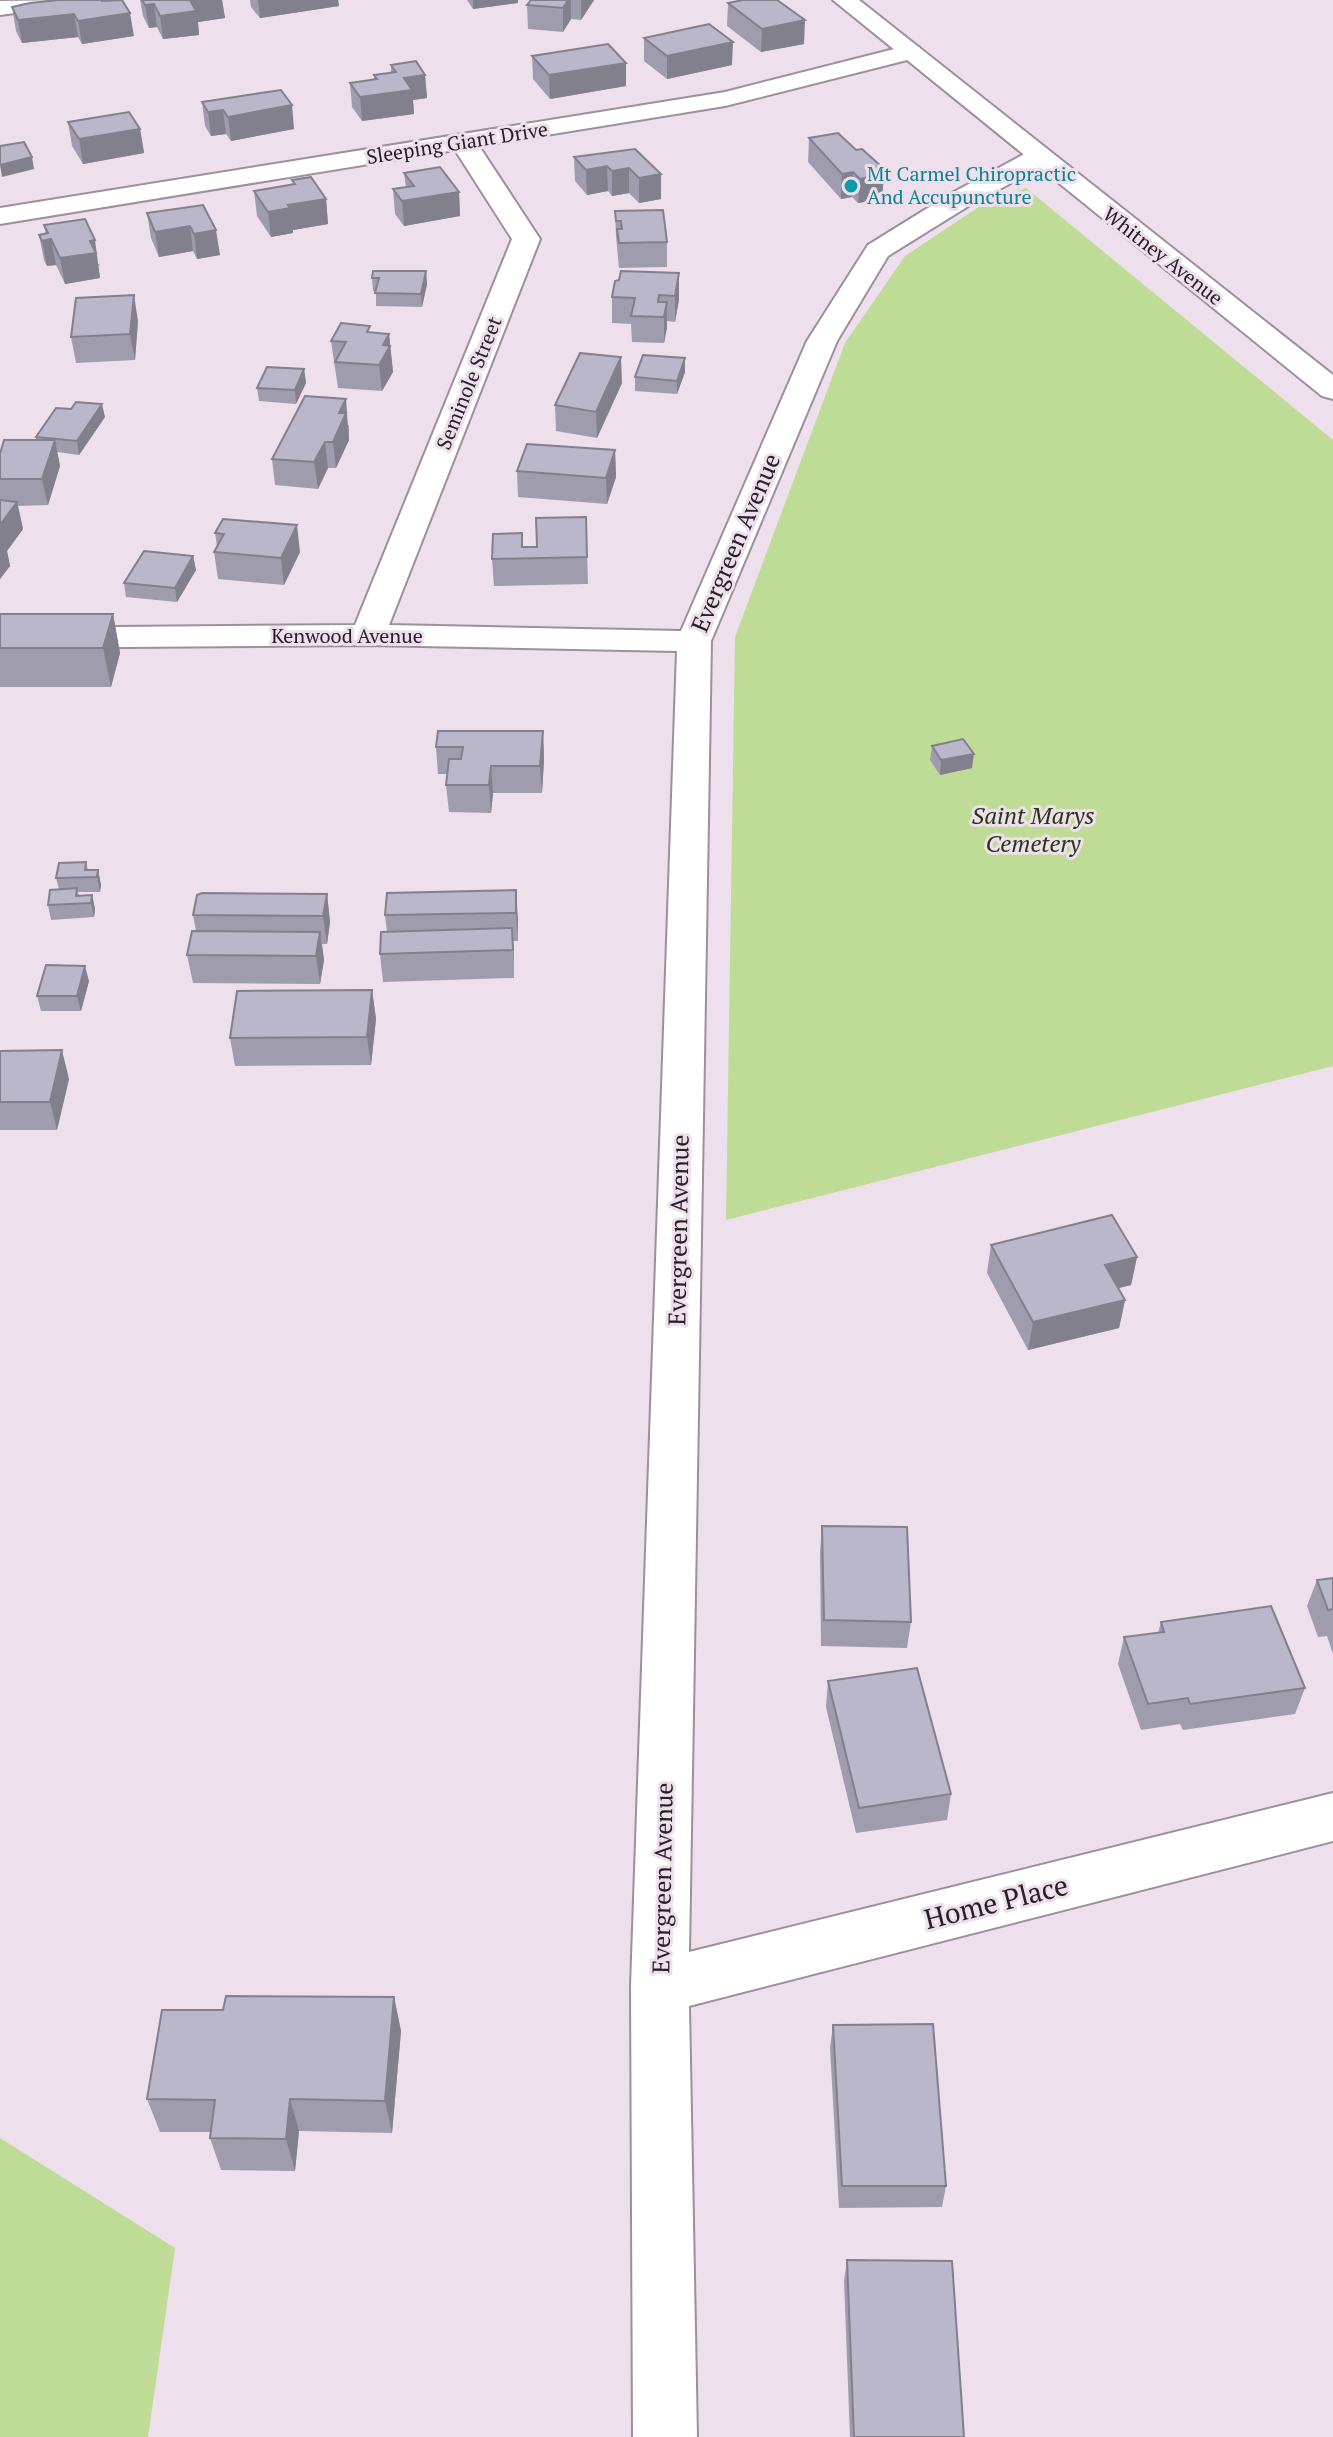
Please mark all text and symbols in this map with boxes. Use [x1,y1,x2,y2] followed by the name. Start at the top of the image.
[364,115,550,170] street label: Sleeping Giant Drive
[867,160,1076,210] place label: Mt Carmel Chiropractic And Accupuncture
[842,177,860,195] marker: Mt Carmel Chiropractic And Accupuncture
[1098,200,1229,311] street label: Whitney Avenue
[430,312,508,453] street label: Seminole Street
[683,448,787,637] street label: Evergreen Avenue
[271,622,423,649] street label: Kenwood Avenue
[972,799,1094,859] park label: Saint Marys Cemetery
[660,1134,696,1326] street label: Evergreen Avenue
[644,1782,680,1974] street label: Evergreen Avenue
[920,1866,1072,1937] street label: Home Place

